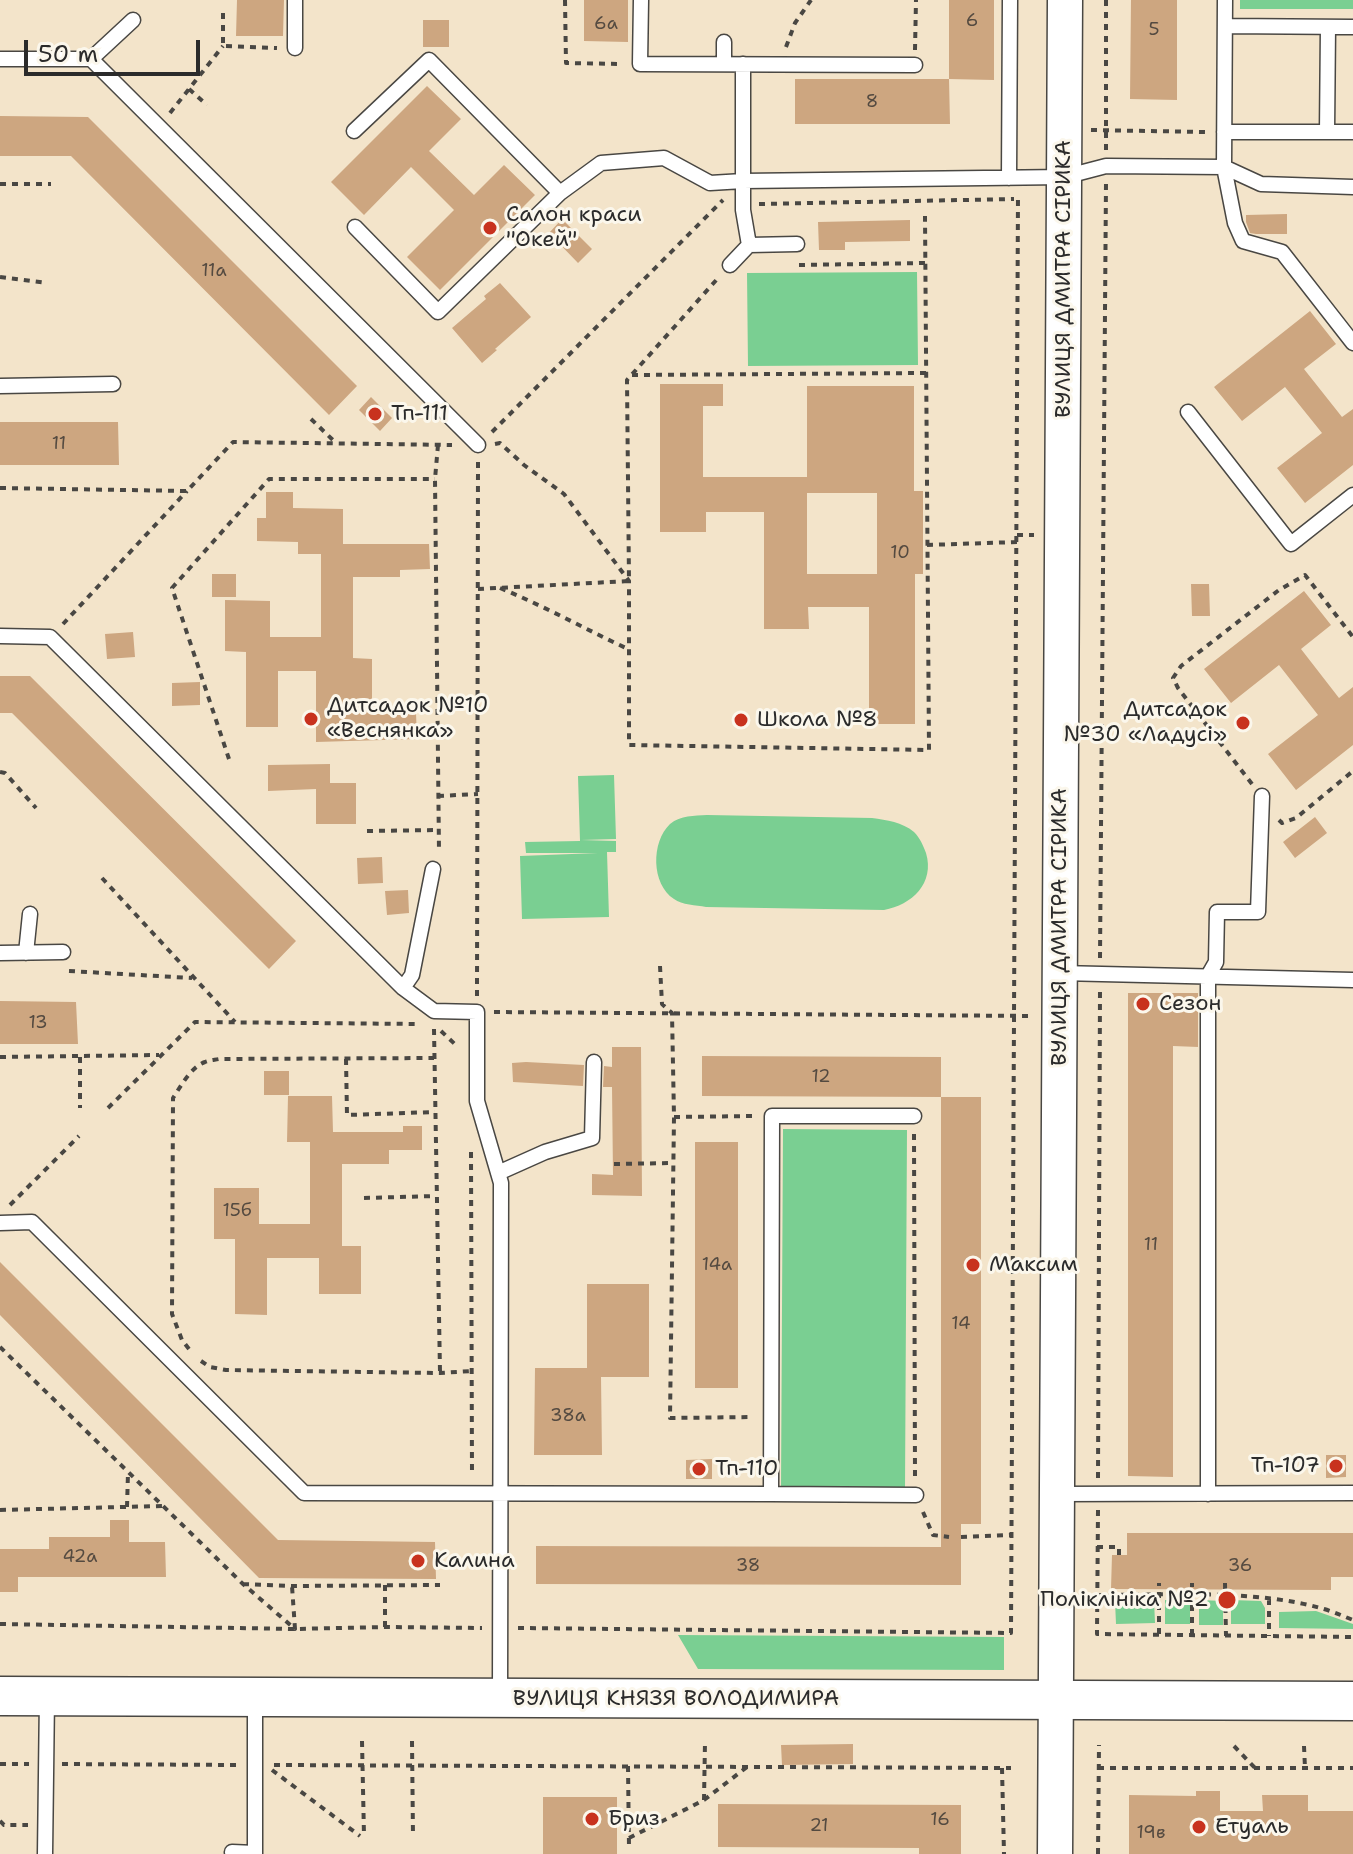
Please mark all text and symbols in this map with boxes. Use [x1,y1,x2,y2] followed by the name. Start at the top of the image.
[966,10,978,32] house number: 6
[594,13,618,35] house number: 6а
[1148,19,1160,41] house number: 5
[28,24,204,74] scale bar
[38,38,98,70] text: 50 m
[866,91,878,113] house number: 8
[1051,140,1077,418] street label: ВУЛИЦЯ ДМИТРА СІРИКА
[506,202,642,254] place label: Салон краси "Окей"
[481,219,499,237] marker: Салон краси "Окей"
[201,260,227,282] house number: 11а
[391,401,448,427] place label: Тп-111
[366,405,384,423] marker: Тп-111
[52,433,66,455] house number: 11
[890,542,910,564] house number: 10
[327,693,488,744] place label: Дитсадок №10 «Веснянка»
[1064,697,1227,748] place label: Дитсадок №30 «Ладусі»
[757,707,878,733] place label: Школа №8
[302,710,320,728] marker: Дитсадок №10 «Веснянка»
[732,711,750,729] marker: Школа №8
[1234,714,1252,732] marker: Дитсадок №30 «Ладусі»
[1047,788,1073,1066] street label: ВУЛИЦЯ ДМИТРА СІРИКА
[1159,991,1222,1017] place label: Сезон
[1134,995,1152,1013] marker: Сезон
[28,1012,48,1034] house number: 13
[811,1066,831,1088] house number: 12
[222,1200,252,1222] house number: 15б
[1144,1234,1158,1256] house number: 11
[989,1252,1078,1278] place label: Максим
[702,1254,732,1276] house number: 14а
[964,1256,982,1274] marker: Максим
[951,1313,971,1335] house number: 14
[550,1405,586,1427] house number: 38а
[1251,1453,1320,1479] place label: Тп-107
[715,1456,778,1482] place label: Тп-110
[1327,1457,1345,1475] marker: Тп-107
[690,1460,708,1478] marker: Тп-110
[62,1546,98,1568] house number: 42а
[434,1548,515,1574] place label: Калина
[409,1552,427,1570] marker: Калина
[736,1555,760,1577] house number: 38
[1228,1555,1252,1577] house number: 36
[1040,1587,1209,1613] place label: Поліклініка №2
[1216,1589,1238,1611] marker: Поліклініка №2
[513,1686,839,1712] street label: ВУЛИЦЯ КНЯЗЯ ВОЛОДИМИРА
[608,1806,660,1832] place label: Бриз
[930,1809,950,1831] house number: 16
[583,1810,601,1828] marker: Бриз
[1215,1814,1289,1840] place label: Етуаль
[809,1815,829,1837] house number: 21
[1190,1818,1208,1836] marker: Етуаль
[1137,1822,1165,1844] house number: 19в

